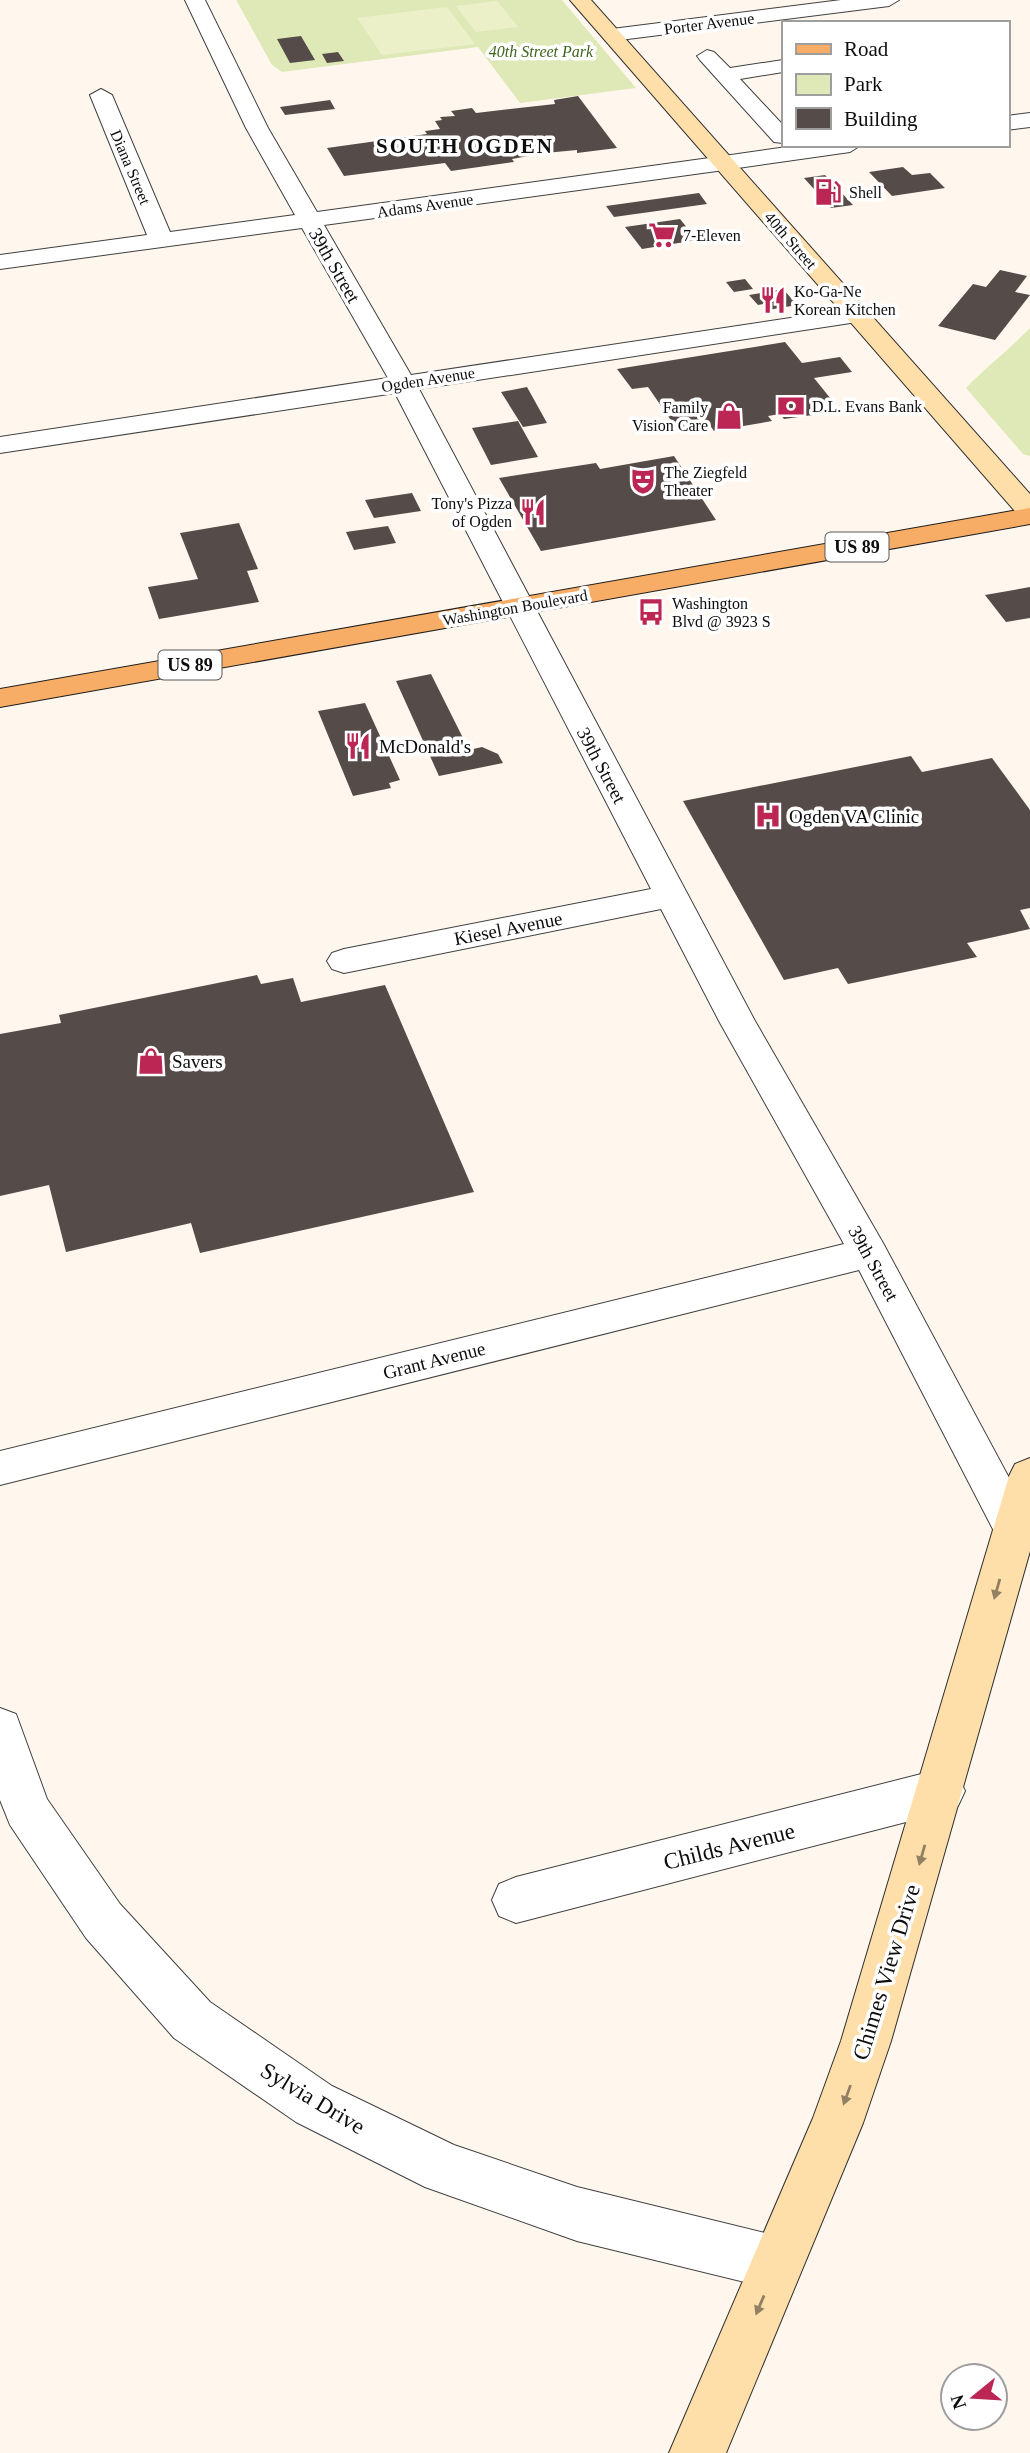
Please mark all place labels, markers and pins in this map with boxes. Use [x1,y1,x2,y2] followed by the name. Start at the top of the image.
[813,177,843,207] fuel station icon: Shell
[849,184,882,201] place label: Shell
[647,220,677,250] supermarket icon: 7-Eleven
[683,227,741,244] place label: 7-Eleven
[794,283,896,318] place label: Ko-Ga-Ne Korean Kitchen
[758,285,788,315] restaurant icon: Ko-Ga-Ne Korean Kitchen
[776,391,806,421] bank icon: D.L. Evans Bank
[812,398,922,415] place label: D.L. Evans Bank
[632,399,708,434] place label: Family Vision Care
[714,401,744,431] shop icon: Family Vision Care
[664,464,747,499] place label: The Ziegfeld Theater
[628,466,658,496] theatre icon: The Ziegfeld Theater
[432,495,512,531] place label: Tony's Pizza of Ogden
[518,497,548,527] restaurant icon: Tony's Pizza of Ogden
[672,595,771,631] place label: Washington Blvd @ 3923 S
[636,597,666,627] bus stop icon: Washington Blvd @ 3923 S
[343,731,373,761] restaurant icon: McDonald's
[379,736,471,757] place label: McDonald's
[753,801,783,831] hospital icon: Ogden VA Clinic
[789,806,919,827] place label: Ogden VA Clinic
[136,1046,166,1076] shop icon: Savers
[172,1051,223,1072] place label: Savers

